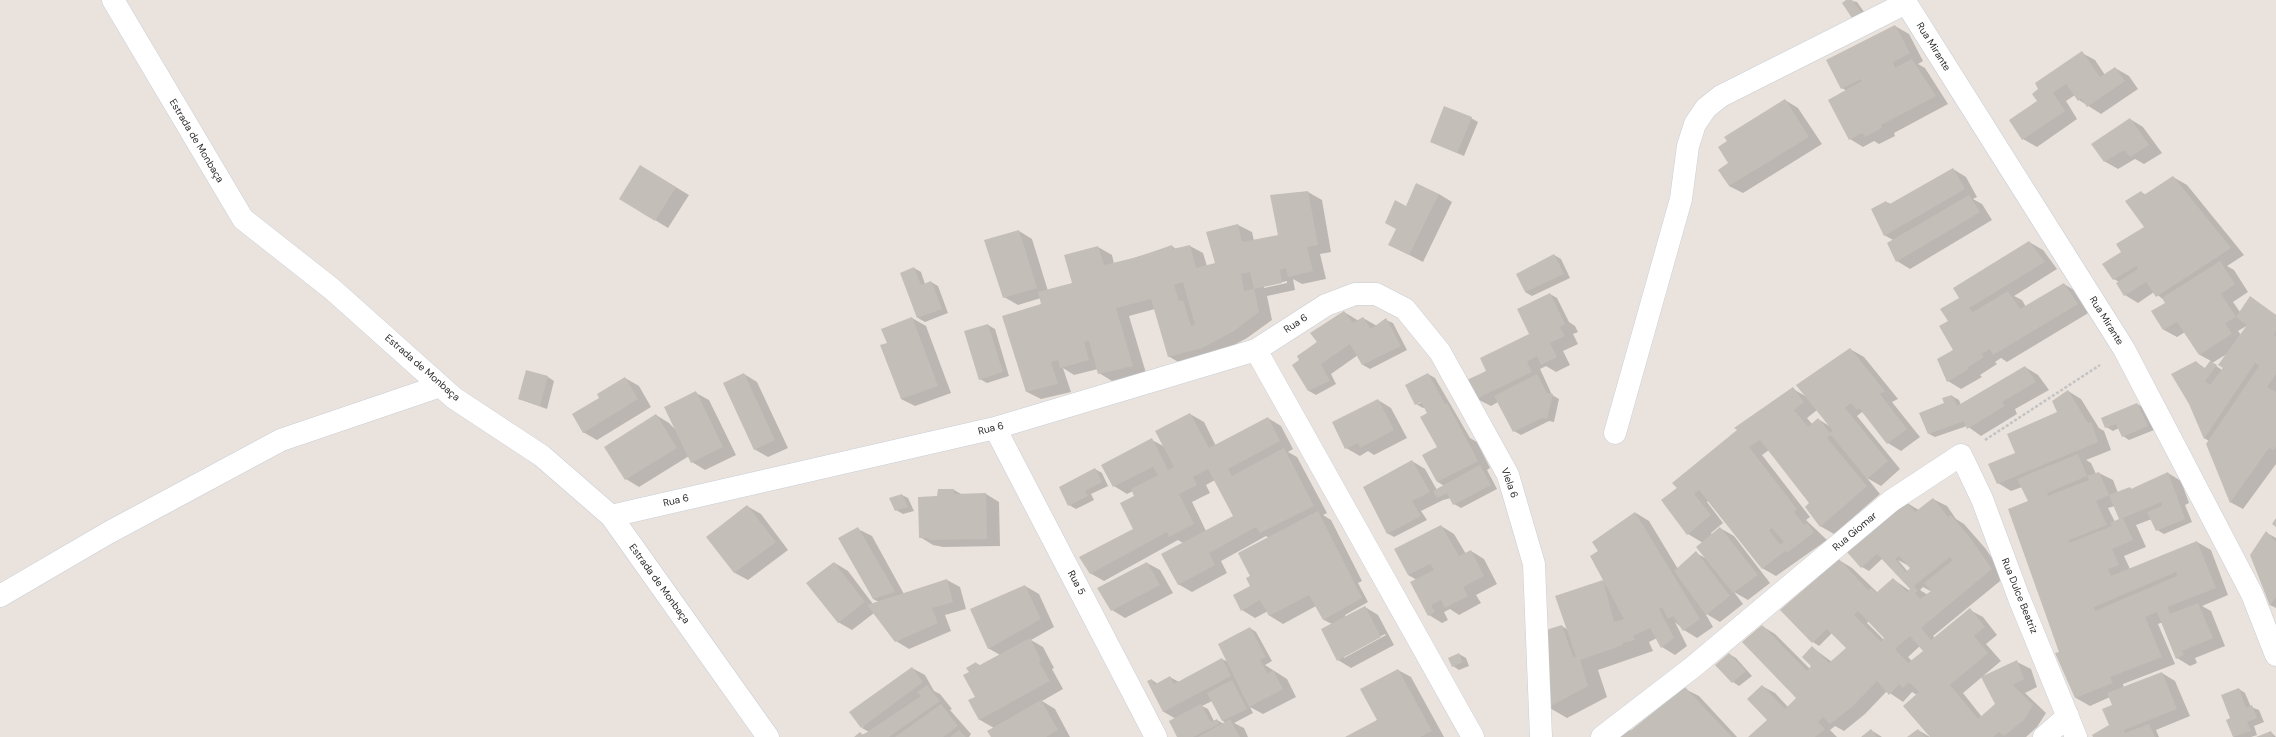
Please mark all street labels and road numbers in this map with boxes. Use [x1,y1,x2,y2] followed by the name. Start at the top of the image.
[1913,21,1953,73] street label: Rua Mirante
[166,97,226,185] street label: Estrada de Monbaça
[2086,295,2126,347] street label: Rua Mirante
[1282,312,1310,336] street label: Rua 6
[382,332,462,404] street label: Estrada de Monbaça
[977,420,1005,438] street label: Rua 6
[1498,466,1520,500] street label: Viela 6
[662,492,690,510] street label: Rua 6
[1831,510,1879,554] street label: Rua Giomar
[626,542,692,626] street label: Estrada de Monbaça
[1998,557,2040,635] street label: Rua Dulce Beatriz
[1065,569,1087,597] street label: Rua 5

